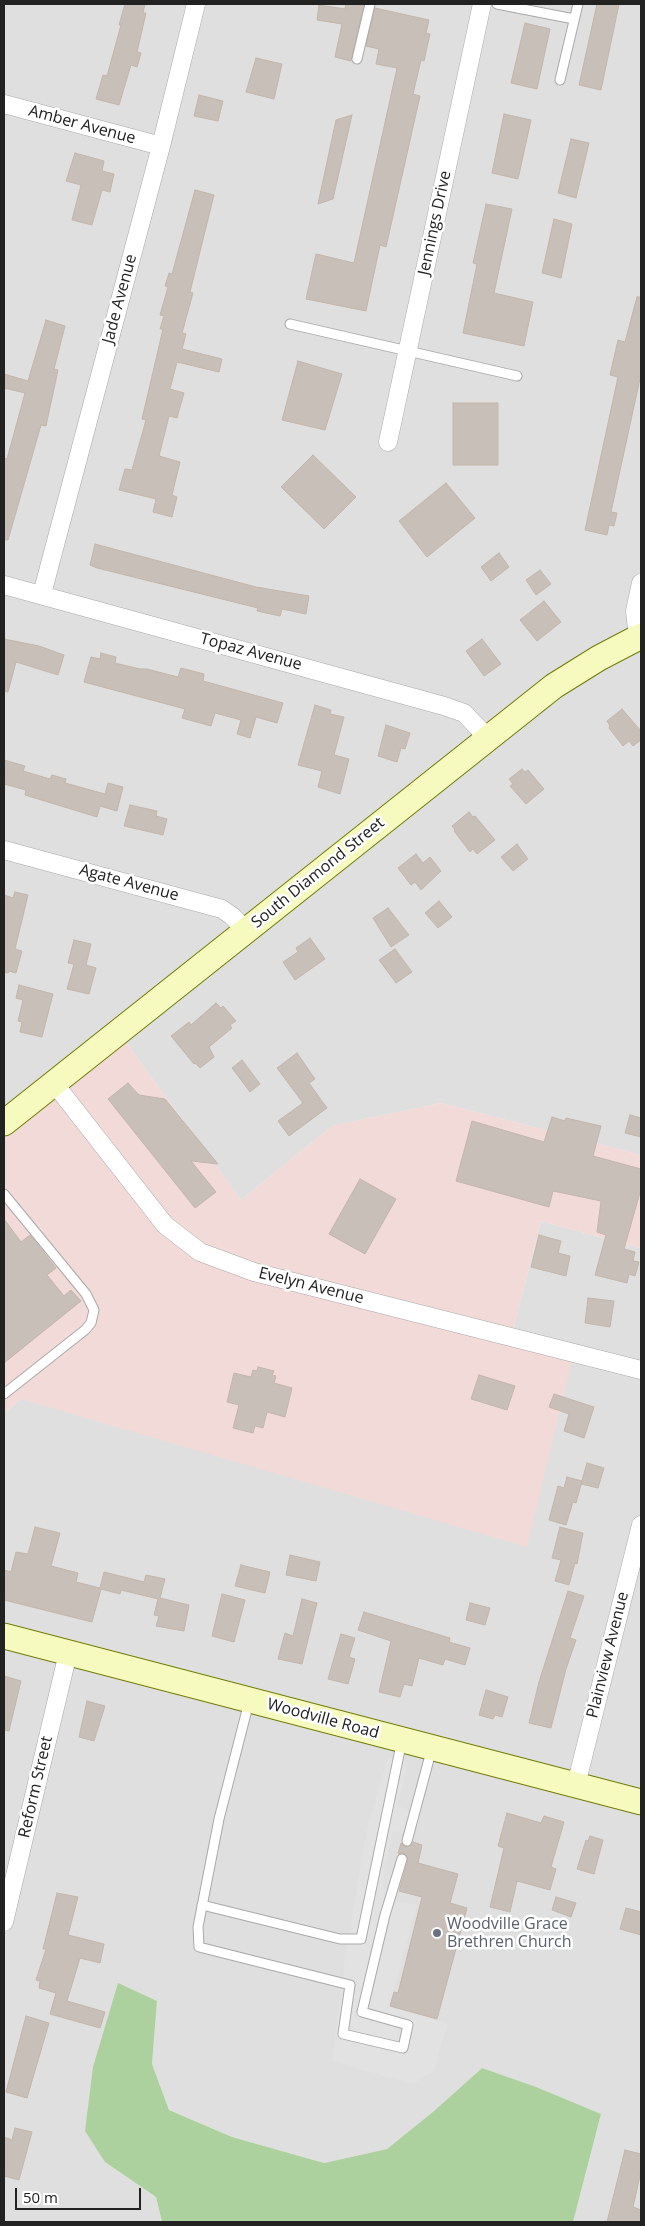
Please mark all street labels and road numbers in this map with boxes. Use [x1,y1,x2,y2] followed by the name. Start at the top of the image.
[26,101,138,149] street label: Amber Avenue
[415,169,455,277] street label: Jennings Drive
[99,252,141,346] street label: Jade Avenue
[198,629,304,675] street label: Topaz Avenue
[248,814,388,932] street label: South Diamond Street
[77,860,181,906] street label: Agate Avenue
[256,1264,366,1308] street label: Evelyn Avenue
[583,1590,633,1720] street label: Plainview Avenue
[265,1695,381,1743] street label: Woodville Road
[15,1734,57,1840] street label: Reform Street

